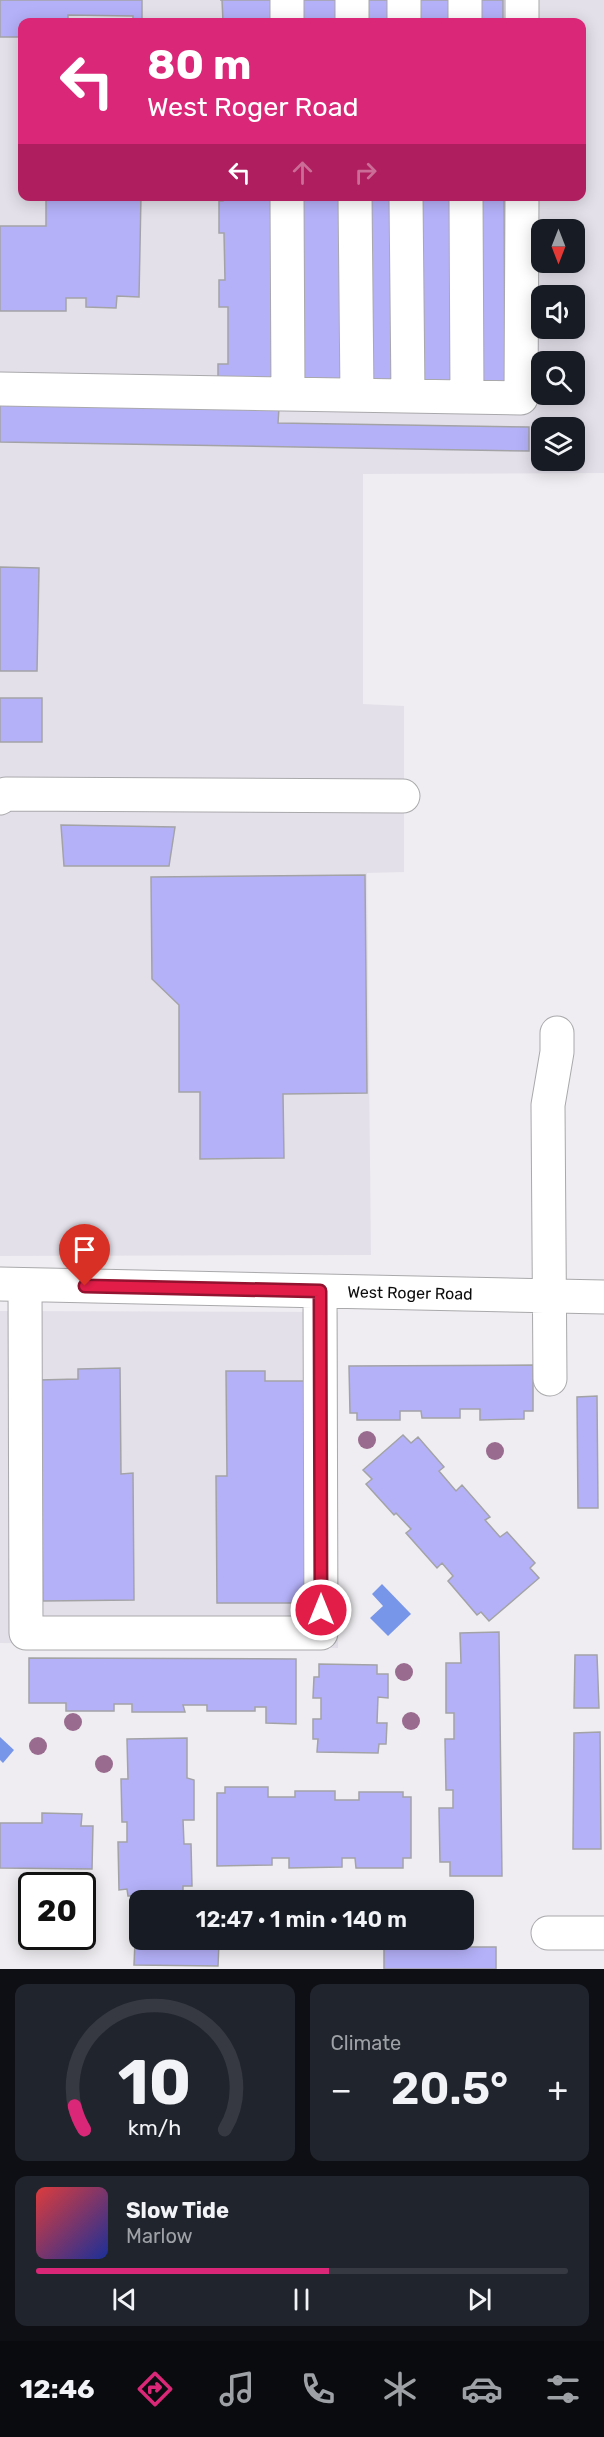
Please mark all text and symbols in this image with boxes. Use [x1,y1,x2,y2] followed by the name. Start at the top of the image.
[147,40,251,90] text: 80 m
[48,42,126,120] icon: left
[147,91,359,123] text: West Roger Road
[223,156,256,189] icon: left
[286,156,319,189] icon: ahead
[349,156,382,189] icon: right
[531,219,585,273] north arrow
[531,219,585,471] map controls
[531,285,585,339] button: sound
[531,351,585,405] button: search
[531,417,585,471] button: layers
[59,1224,110,1286] pin
[68,1233,101,1266] icon: arrive
[347,1282,473,1304] street label: West Roger Road
[289,1578,353,1642] position arrow
[18,1872,96,1950] speed limit sign: 20
[196,1906,407,1933] text: 12:47 · 1 min · 140 m
[331,2031,401,2055] text: Climate
[118,2046,191,2120] text: 10
[391,2062,508,2115] text: 20.5°
[331,2070,352,2109] text: −
[547,2070,568,2109] text: +
[128,2115,182,2140] text: km/h
[126,2197,229,2224] text: Slow Tide
[126,2224,193,2248] text: Marlow
[108,2283,141,2316] icon: previous
[285,2283,318,2316] icon: pause
[463,2283,496,2316] icon: next
[134,2368,176,2410] icon: directions
[216,2368,258,2410] icon: music
[297,2368,339,2410] icon: phone
[379,2368,421,2410] icon: climate
[461,2368,503,2410] icon: car
[542,2368,584,2410] icon: filters
[20,2373,95,2405] text: 12:46

